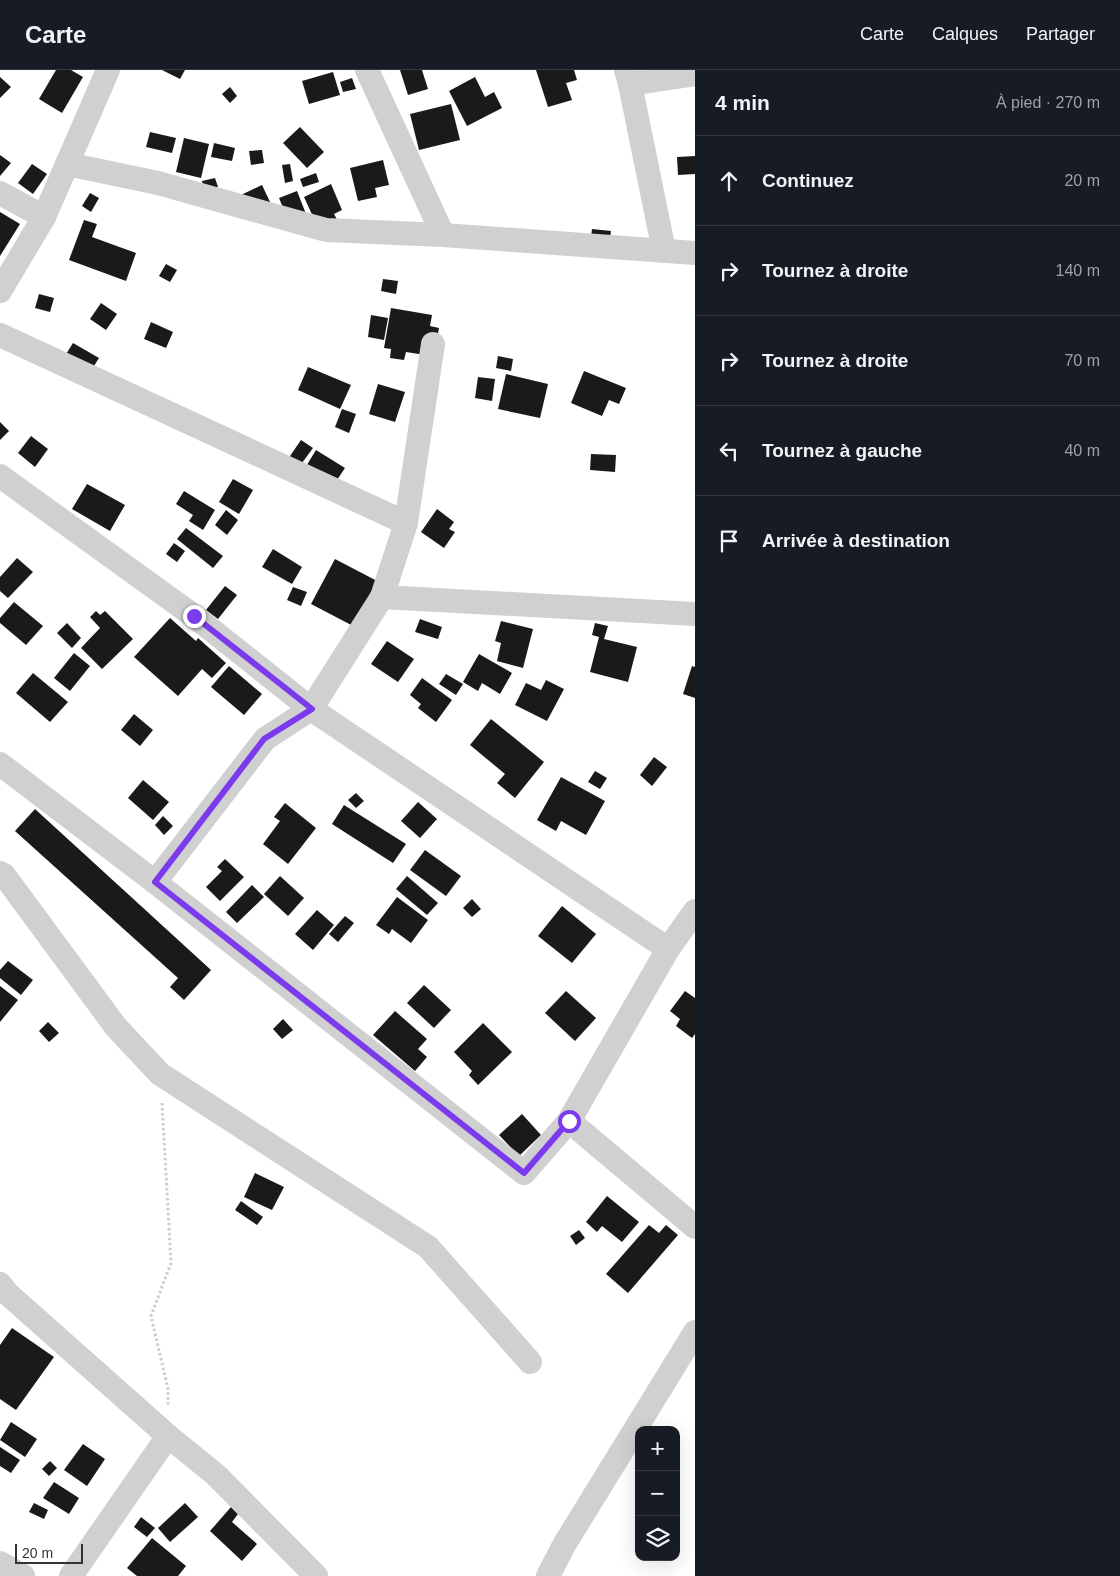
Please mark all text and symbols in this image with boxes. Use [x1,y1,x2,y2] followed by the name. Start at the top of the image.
[25,21,86,48] text: Carte
[860,24,904,44] text: Carte
[932,24,998,44] text: Calques
[1026,24,1095,44] text: Partager
[715,91,770,114] text: 4 min
[996,94,1100,111] text: À pied · 270 m
[715,167,743,195] icon: ahead
[762,170,854,191] text: Continuez
[1064,172,1100,189] text: 20 m
[715,257,743,285] icon: right
[762,260,908,281] text: Tournez à droite
[1056,262,1100,279] text: 140 m
[715,347,743,375] icon: right
[762,350,908,371] text: Tournez à droite
[1064,352,1100,369] text: 70 m
[715,437,743,465] icon: left
[762,440,922,461] text: Tournez à gauche
[1064,442,1100,459] text: 40 m
[715,527,743,555] icon: arrive
[762,530,950,551] text: Arrivée à destination
[183,605,206,628] route end
[558,1110,581,1133] route start
[635,1426,680,1561] map controls
[635,1426,680,1471] button: +
[635,1471,680,1516] button: −
[635,1516,680,1561] button: layers
[15,1541,82,1564] scale bar
[22,1545,53,1561] text: 20 m

